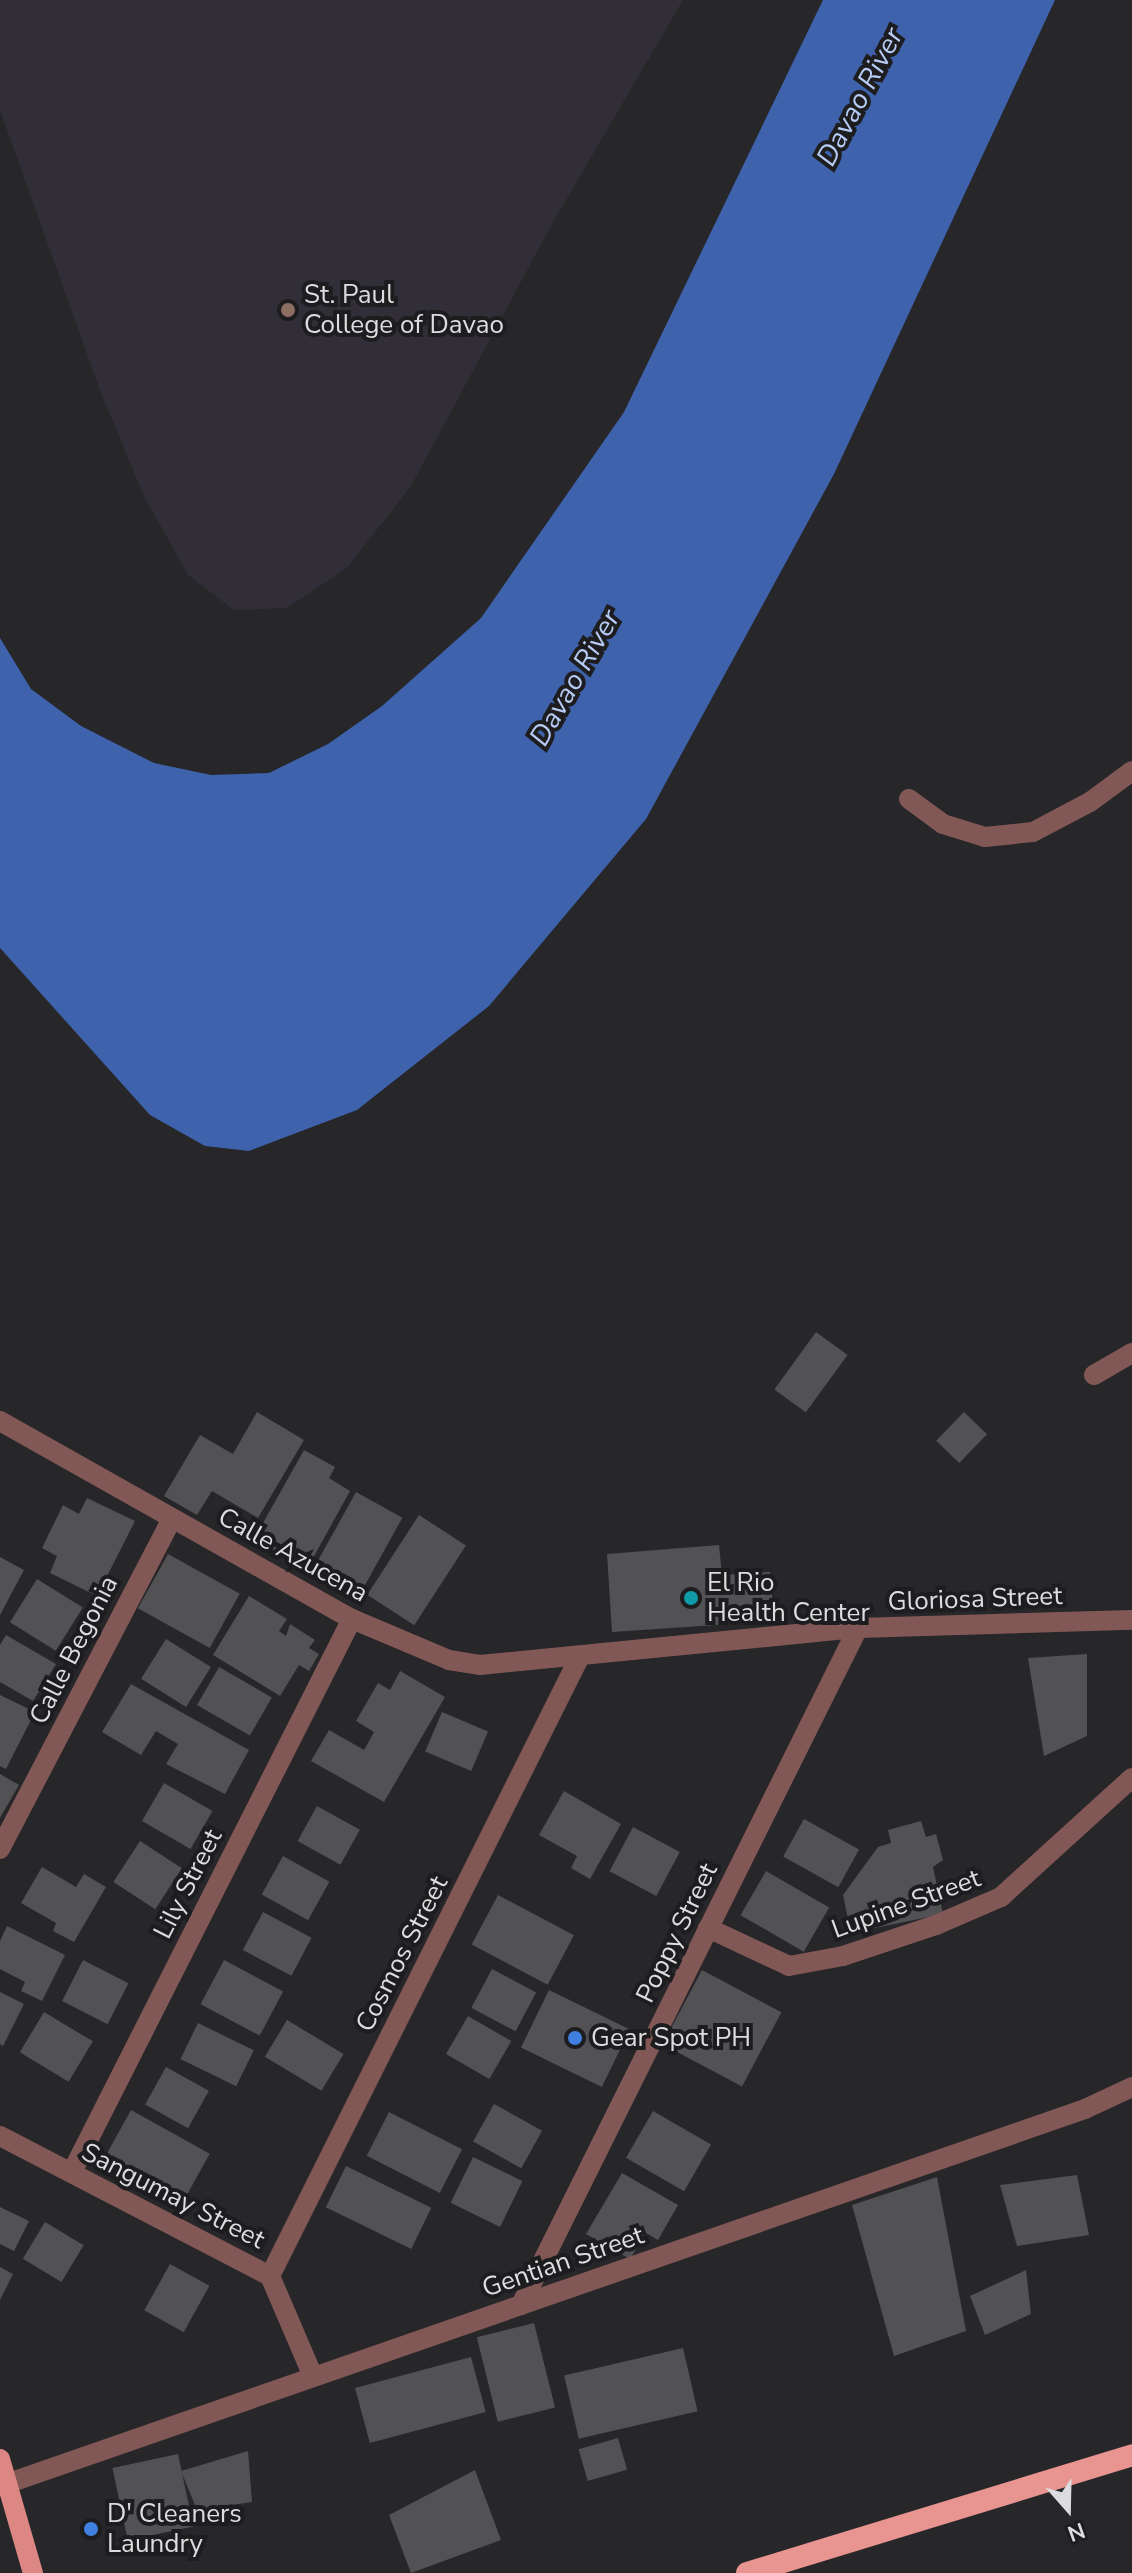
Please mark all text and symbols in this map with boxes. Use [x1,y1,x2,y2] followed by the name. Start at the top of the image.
[810,22,910,172] water label: Davao River
[304,279,504,340] place label: St. Paul College of Davao
[279,301,297,319] marker: St. Paul College of Davao
[523,604,627,752] water label: Davao River
[213,1501,373,1609] street label: Calle Azucena
[707,1567,870,1628] place label: El Rio Health Center
[23,1571,125,1729] street label: Calle Begonia
[887,1580,1063,1618] street label: Gloriosa Street
[682,1589,700,1607] marker: El Rio Health Center
[147,1824,229,1944] street label: Lily Street
[630,1858,724,2008] street label: Poppy Street
[827,1863,985,1945] street label: Lupine Street
[349,1871,455,2037] street label: Cosmos Street
[591,2022,751,2054] place label: Gear Spot PH
[566,2029,584,2047] marker: Gear Spot PH
[76,2136,270,2256] street label: Sangumay Street
[478,2220,648,2304] street label: Gentian Street
[1028,2469,1108,2549] north arrow
[107,2498,242,2560] place label: D' Cleaners Laundry
[1063,2515,1089,2548] text: N
[82,2520,100,2538] marker: D' Cleaners Laundry

